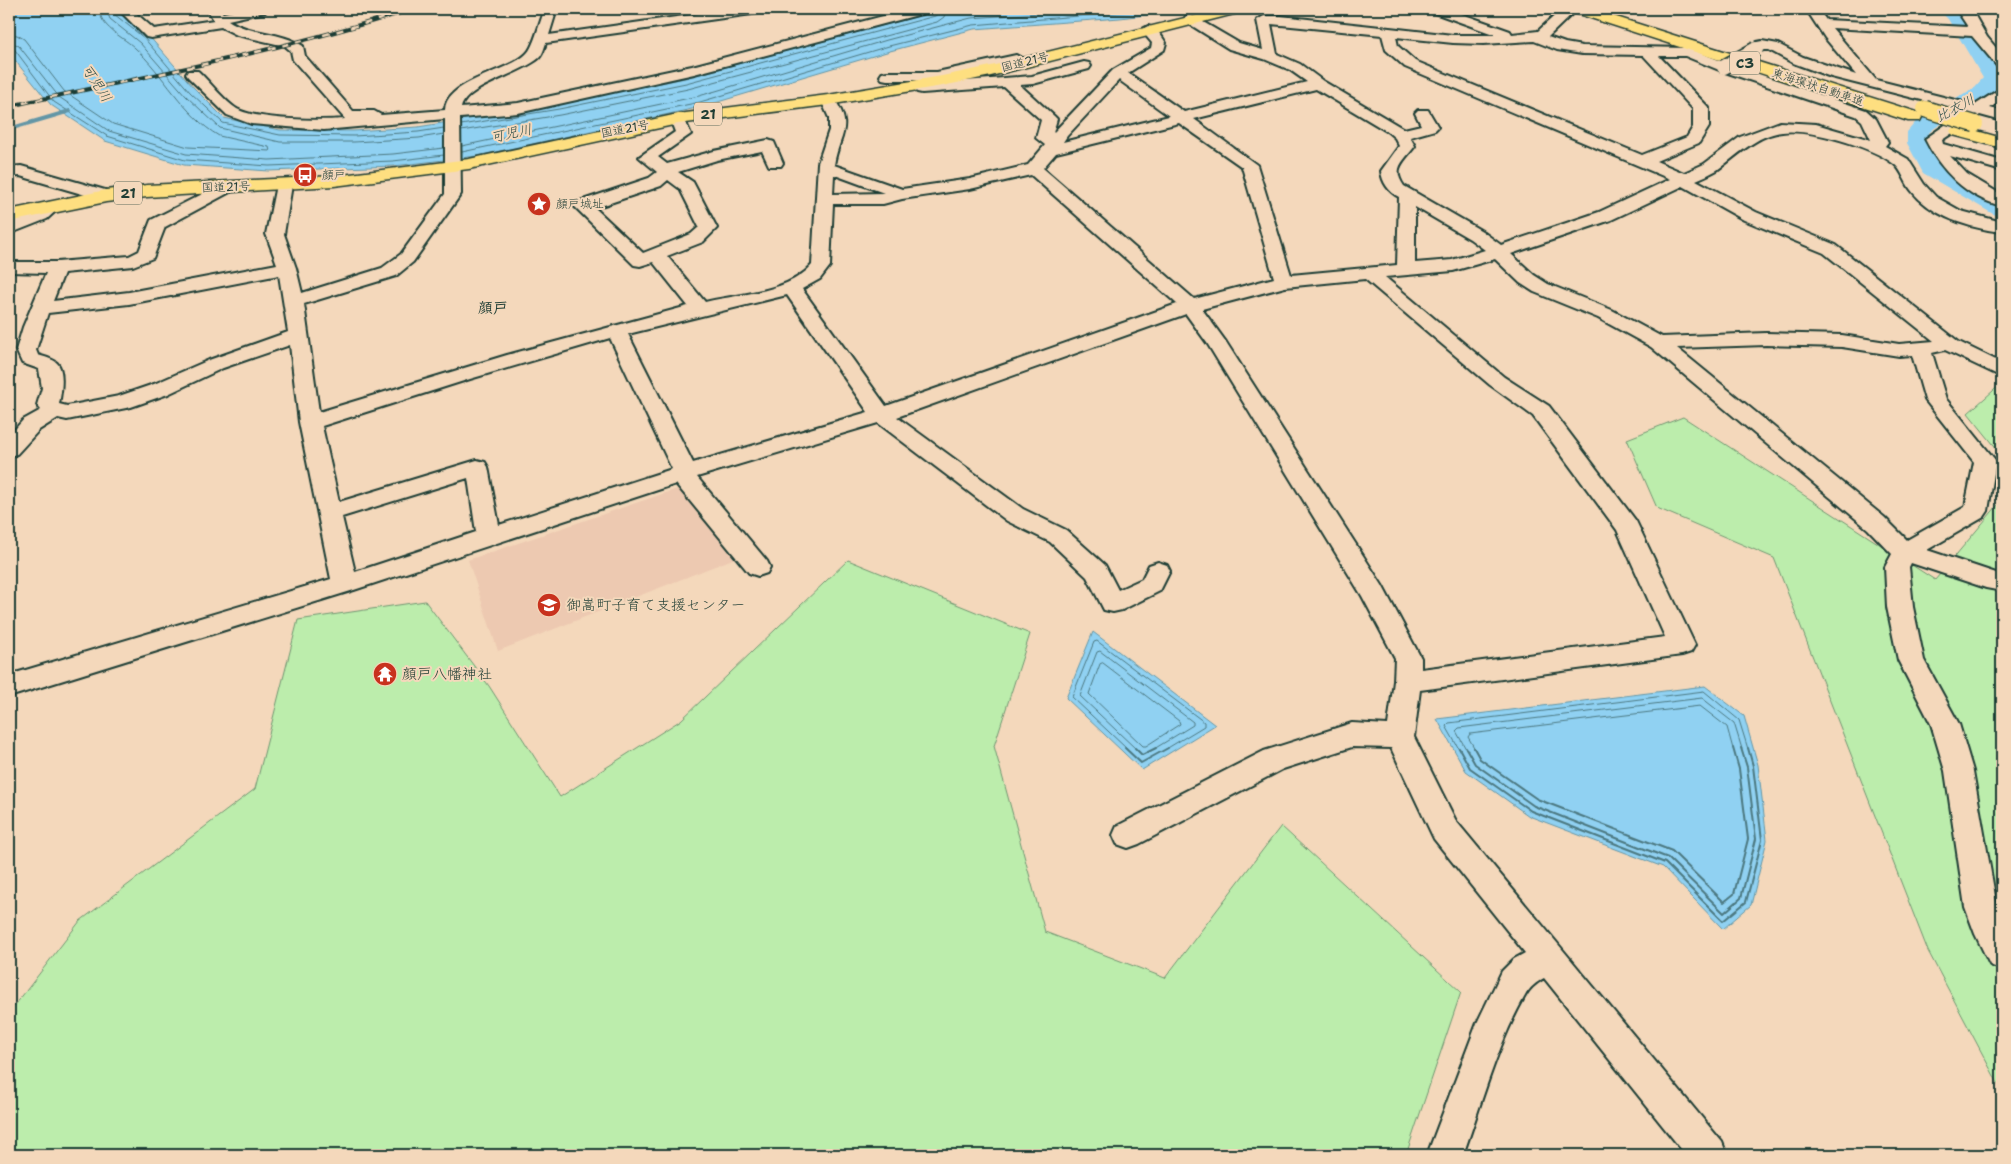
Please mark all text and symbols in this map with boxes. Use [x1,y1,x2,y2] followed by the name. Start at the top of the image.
[999,48,1051,76] street label: 国道21号
[1730,52,1760,74] road number: C3
[78,60,116,106] water label: 可児川
[1770,65,1866,109] street label: 東海環状自動車道
[1932,90,1978,126] water label: 比衣川
[694,102,722,126] road number: 21
[600,116,650,142] street label: 国道21号
[489,120,533,146] water label: 可児川
[292,162,318,188] bus stop icon: 顔戸
[322,167,346,183] place label: 顔戸
[201,178,251,196] street label: 国道21号
[114,182,142,204] road number: 21
[526,191,552,217] place icon: 顔戸城址
[556,196,604,212] place label: 顔戸城址
[478,298,508,318] district label: 顔戸
[536,592,562,618] school or university icon: 御嵩町子育て支援センター
[566,595,745,615] place label: 御嵩町子育て支援センター
[372,661,398,687] temple icon: 顔戸八幡神社
[402,664,492,684] place label: 顔戸八幡神社

